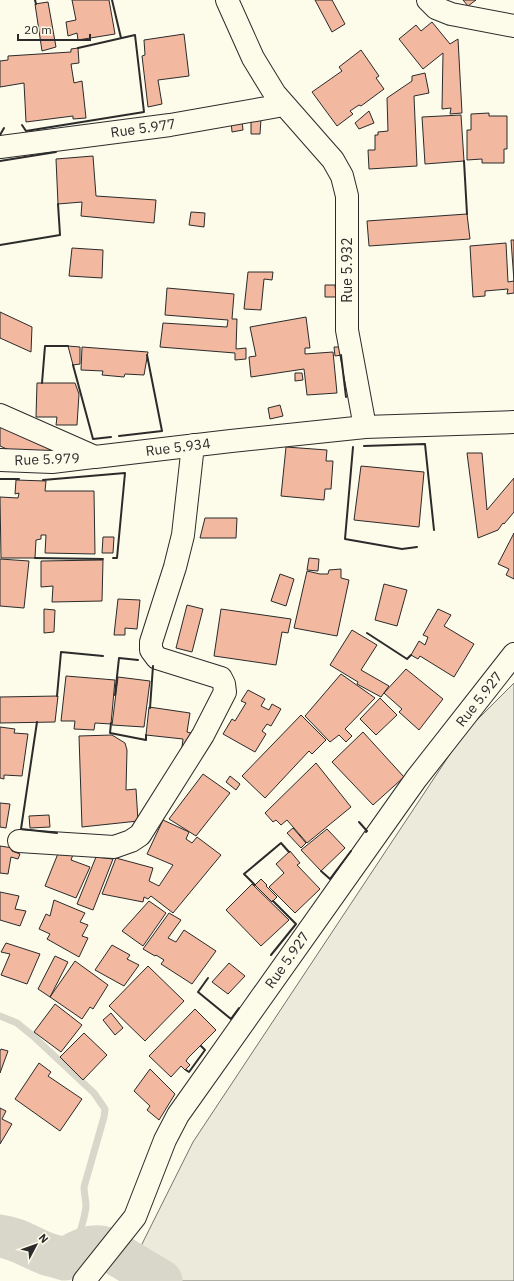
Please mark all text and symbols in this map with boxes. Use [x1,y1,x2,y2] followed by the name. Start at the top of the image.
[18,16,90,42] scale bar
[24,22,52,37] text: 20 m
[109,115,177,141] street label: Rue 5.977
[338,237,356,303] street label: Rue 5.932
[144,434,212,460] street label: Rue 5.934
[14,449,80,469] street label: Rue 5.979
[452,668,506,730] street label: Rue 5.927
[261,928,313,992] street label: Rue 5.927
[16,1225,56,1265] north arrow
[36,1231,51,1246] text: N

